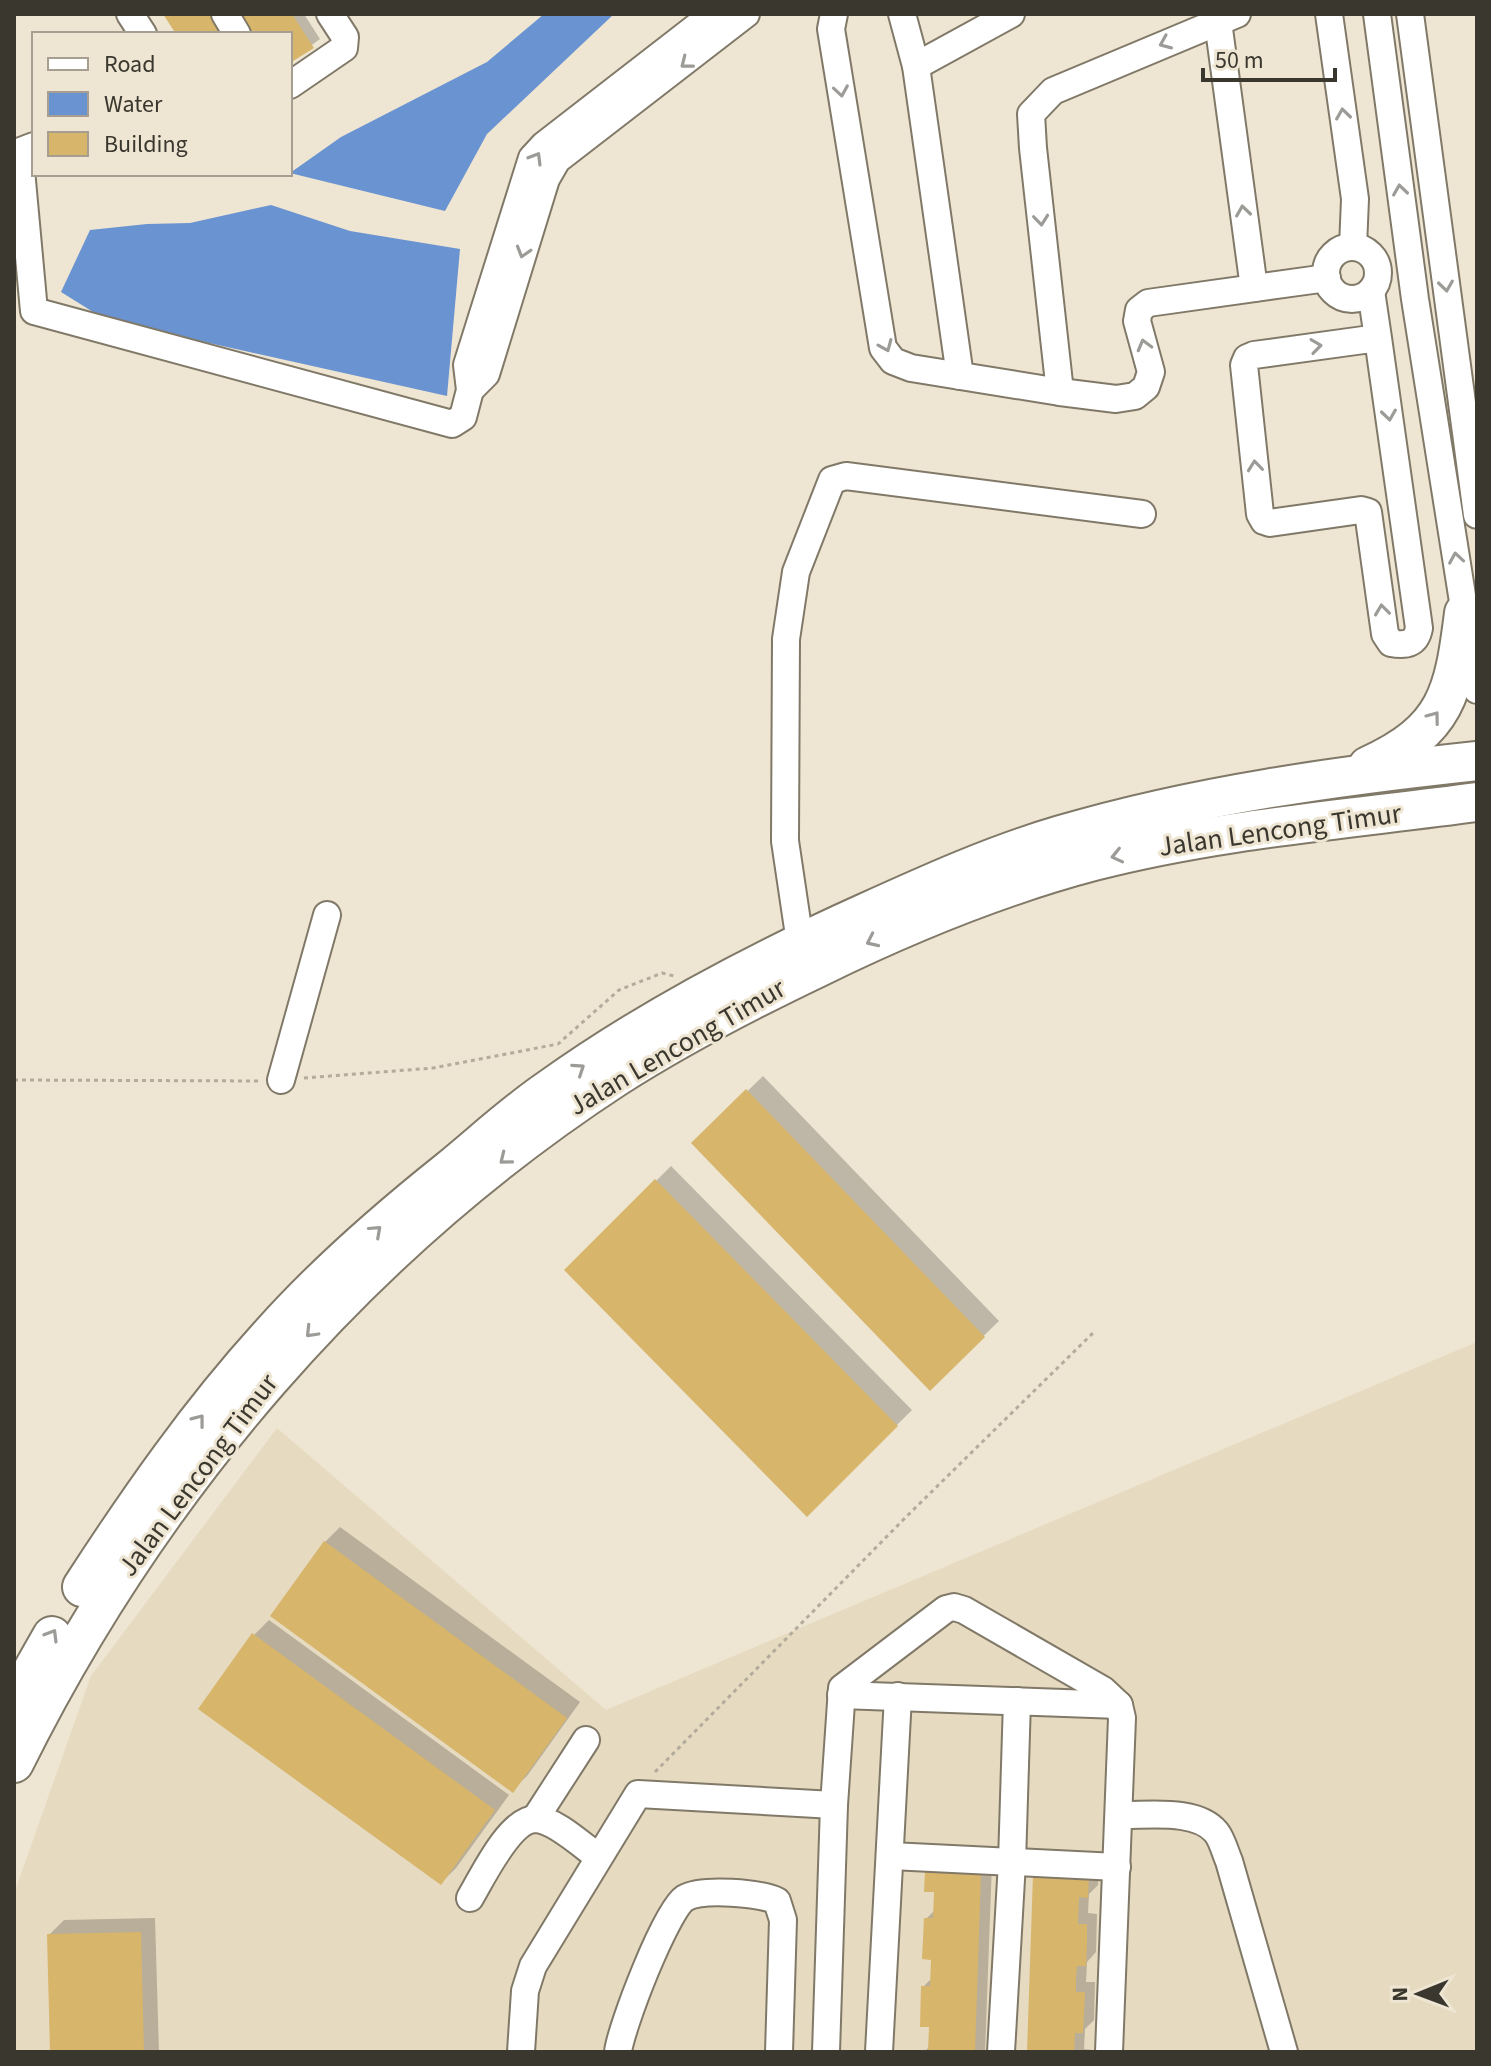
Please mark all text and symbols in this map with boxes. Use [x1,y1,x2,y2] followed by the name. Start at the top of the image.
[32,32,292,176] legend
[1203,32,1335,82] scale bar
[1159,34,1173,50] one-way arrow
[1215,43,1264,78] text: 50 m
[104,47,156,82] text: Road
[680,53,695,67] one-way arrow
[832,84,849,98] one-way arrow
[104,87,163,122] text: Water
[1335,107,1352,121] one-way arrow
[104,127,188,162] text: Building
[526,152,541,166] one-way arrow
[1392,183,1409,196] one-way arrow
[1235,204,1252,218] one-way arrow
[1032,214,1049,227] one-way arrow
[516,245,532,259] one-way arrow
[1437,279,1454,292] one-way arrow
[876,338,892,353] one-way arrow
[1137,338,1153,352] one-way arrow
[1309,338,1323,355] one-way arrow
[1380,408,1397,422] one-way arrow
[1247,459,1264,472] one-way arrow
[1448,551,1465,565] one-way arrow
[1374,603,1391,617] one-way arrow
[1425,712,1439,726] one-way arrow
[1156,793,1404,867] street label: Jalan Lencong Timur
[1111,846,1124,863] one-way arrow
[866,931,880,947] one-way arrow
[561,968,793,1125] street label: Jalan Lencong Timur
[570,1063,585,1078] one-way arrow
[499,1149,514,1163] one-way arrow
[367,1226,382,1241] one-way arrow
[306,1323,321,1337] one-way arrow
[108,1365,288,1585] street label: Jalan Lencong Timur
[189,1415,203,1429] one-way arrow
[43,1629,58,1644] one-way arrow
[1379,1954,1459,2034] north arrow
[1384,1987,1416,2002] text: N

